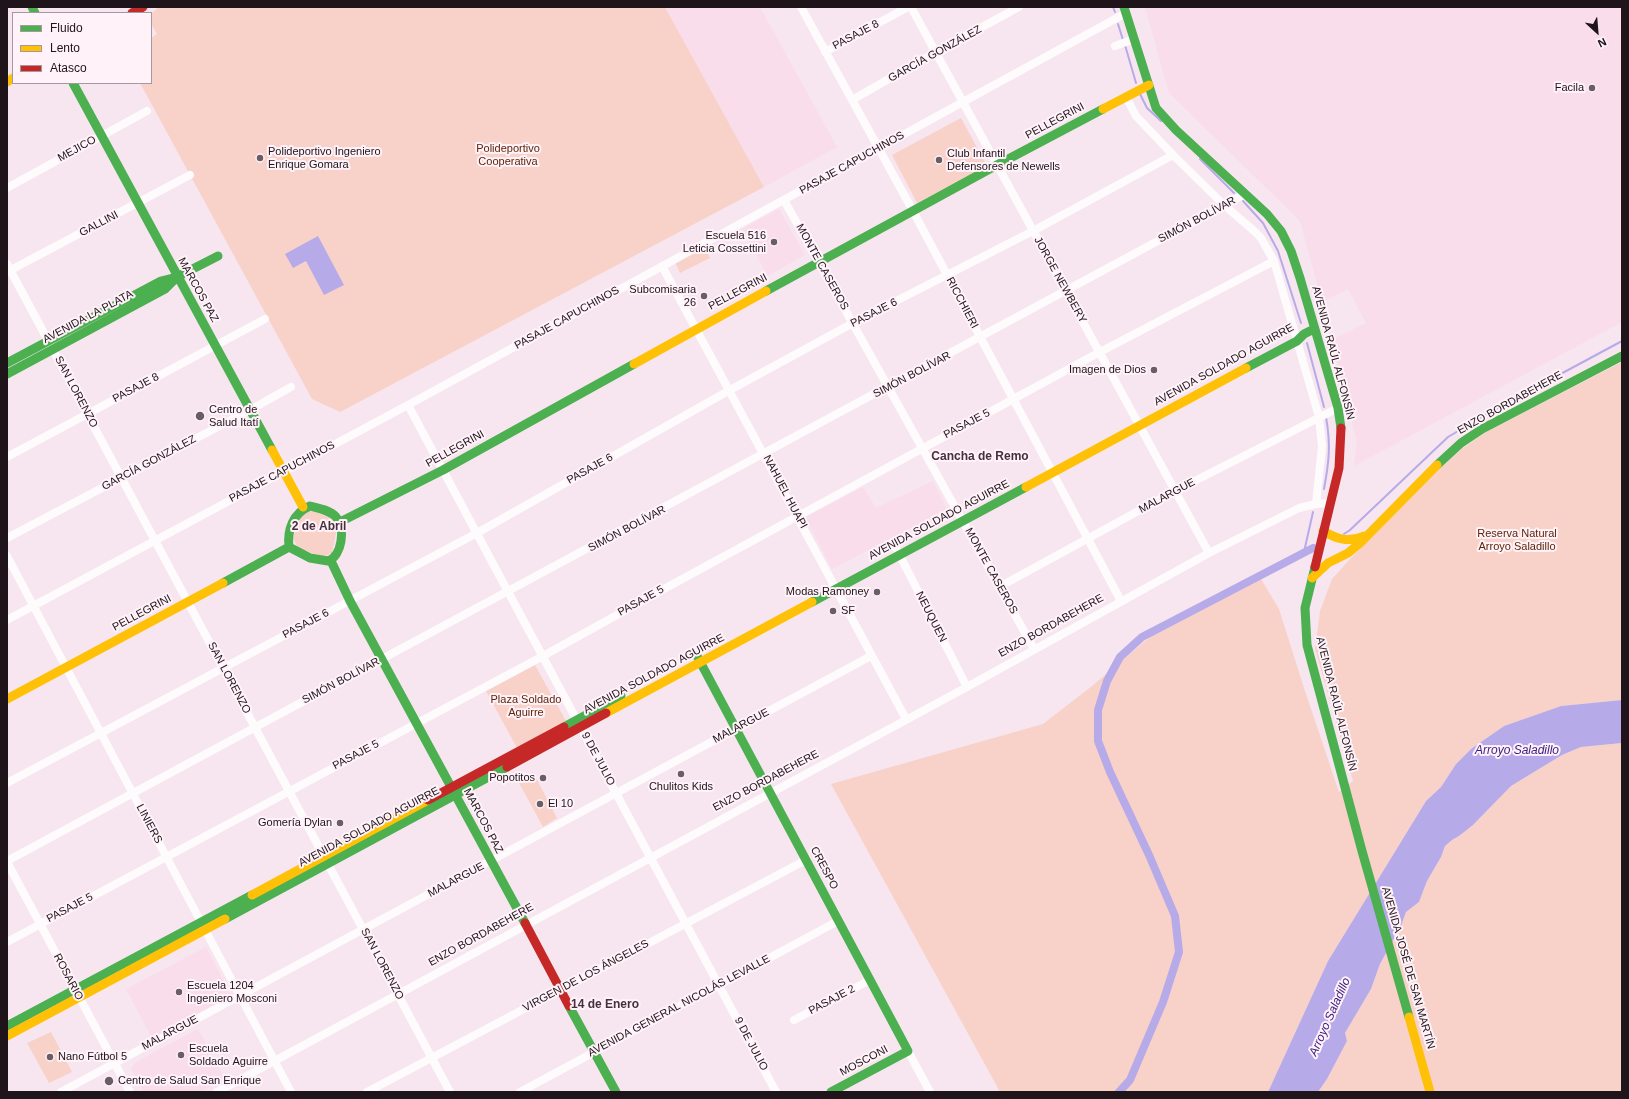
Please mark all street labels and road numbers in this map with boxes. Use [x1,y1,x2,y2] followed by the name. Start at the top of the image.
[831,17,881,53] street label: PASAJE 8
[886,23,984,85] street label: GARCÍA GONZÁLEZ
[1023,100,1087,142] street label: PELLEGRINI
[797,129,907,197] street label: PASAJE CAPUCHINOS
[56,133,98,165] street label: MEJICO
[1156,194,1238,246] street label: SIMÓN BOLÍVAR
[77,208,121,240] street label: GALLINI
[793,222,851,312] street label: MONTE CASEROS
[1031,235,1089,325] street label: JORGE NEWBERY
[175,255,221,325] street label: MARCOS PAZ
[706,271,770,313] street label: PELLEGRINI
[943,275,981,331] street label: RICCHIERI
[512,284,622,352] street label: PASAJE CAPUCHINOS
[1309,285,1357,421] street label: AVENIDA RAÚL ALFONSÍN
[41,288,135,346] street label: AVENIDA LA PLATA
[848,296,900,330] street label: PASAJE 6
[1152,321,1296,409] street label: AVENIDA SOLDADO AGUIRRE
[871,349,953,401] street label: SIMÓN BOLÍVAR
[52,354,100,430] street label: SAN LORENZO
[1455,369,1565,437] street label: ENZO BORDABEHERE
[111,370,161,406] street label: PASAJE 8
[942,406,992,442] street label: PASAJE 5
[423,428,487,470] street label: PELLEGRINI
[100,433,198,493] street label: GARCÍA GONZÁLEZ
[227,439,337,505] street label: PASAJE CAPUCHINOS
[565,451,615,487] street label: PASAJE 6
[760,453,810,531] street label: NAHUEL HUAPI
[1137,476,1197,516] street label: MALARGUE
[866,477,1012,563] street label: AVENIDA SOLDADO AGUIRRE
[586,503,668,555] street label: SIMÓN BOLÍVAR
[962,526,1020,616] street label: MONTE CASEROS
[616,583,666,619] street label: PASAJE 5
[913,589,949,645] street label: NEUQUEN
[110,592,174,634] street label: PELLEGRINI
[996,592,1106,660] street label: ENZO BORDABEHERE
[281,606,331,642] street label: PASAJE 6
[581,631,727,717] street label: AVENIDA SOLDADO AGUIRRE
[1313,635,1359,773] street label: AVENIDA RAÚL ALFONSÍN
[205,640,253,716] street label: SAN LORENZO
[300,655,382,707] street label: SIMÓN BOLÍVAR
[711,706,771,746] street label: MALARGUE
[578,730,618,788] street label: 9 DE JULIO
[331,737,381,773] street label: PASAJE 5
[711,747,821,815] street label: ENZO BORDABEHERE
[296,784,442,870] street label: AVENIDA SOLDADO AGUIRRE
[460,786,506,856] street label: MARCOS PAZ
[133,802,165,846] street label: LINIERS
[807,844,841,892] street label: CRESPO
[426,860,486,900] street label: MALARGUE
[1378,885,1438,1051] street label: AVENIDA JOSÉ DE SAN MARTÍN
[45,890,95,926] street label: PASAJE 5
[426,901,536,969] street label: ENZO BORDABEHERE
[358,926,406,1002] street label: SAN LORENZO
[521,937,651,1015] street label: VIRGEN DE LOS ÁNGELES
[50,952,86,1002] street label: ROSARIO
[586,952,772,1060] street label: AVENIDA GENERAL NICOLÁS LEVALLE
[807,982,857,1018] street label: PASAJE 2
[140,1013,200,1053] street label: MALARGUE
[731,1015,771,1073] street label: 9 DE JULIO
[838,1043,890,1079] street label: MOSCONI

